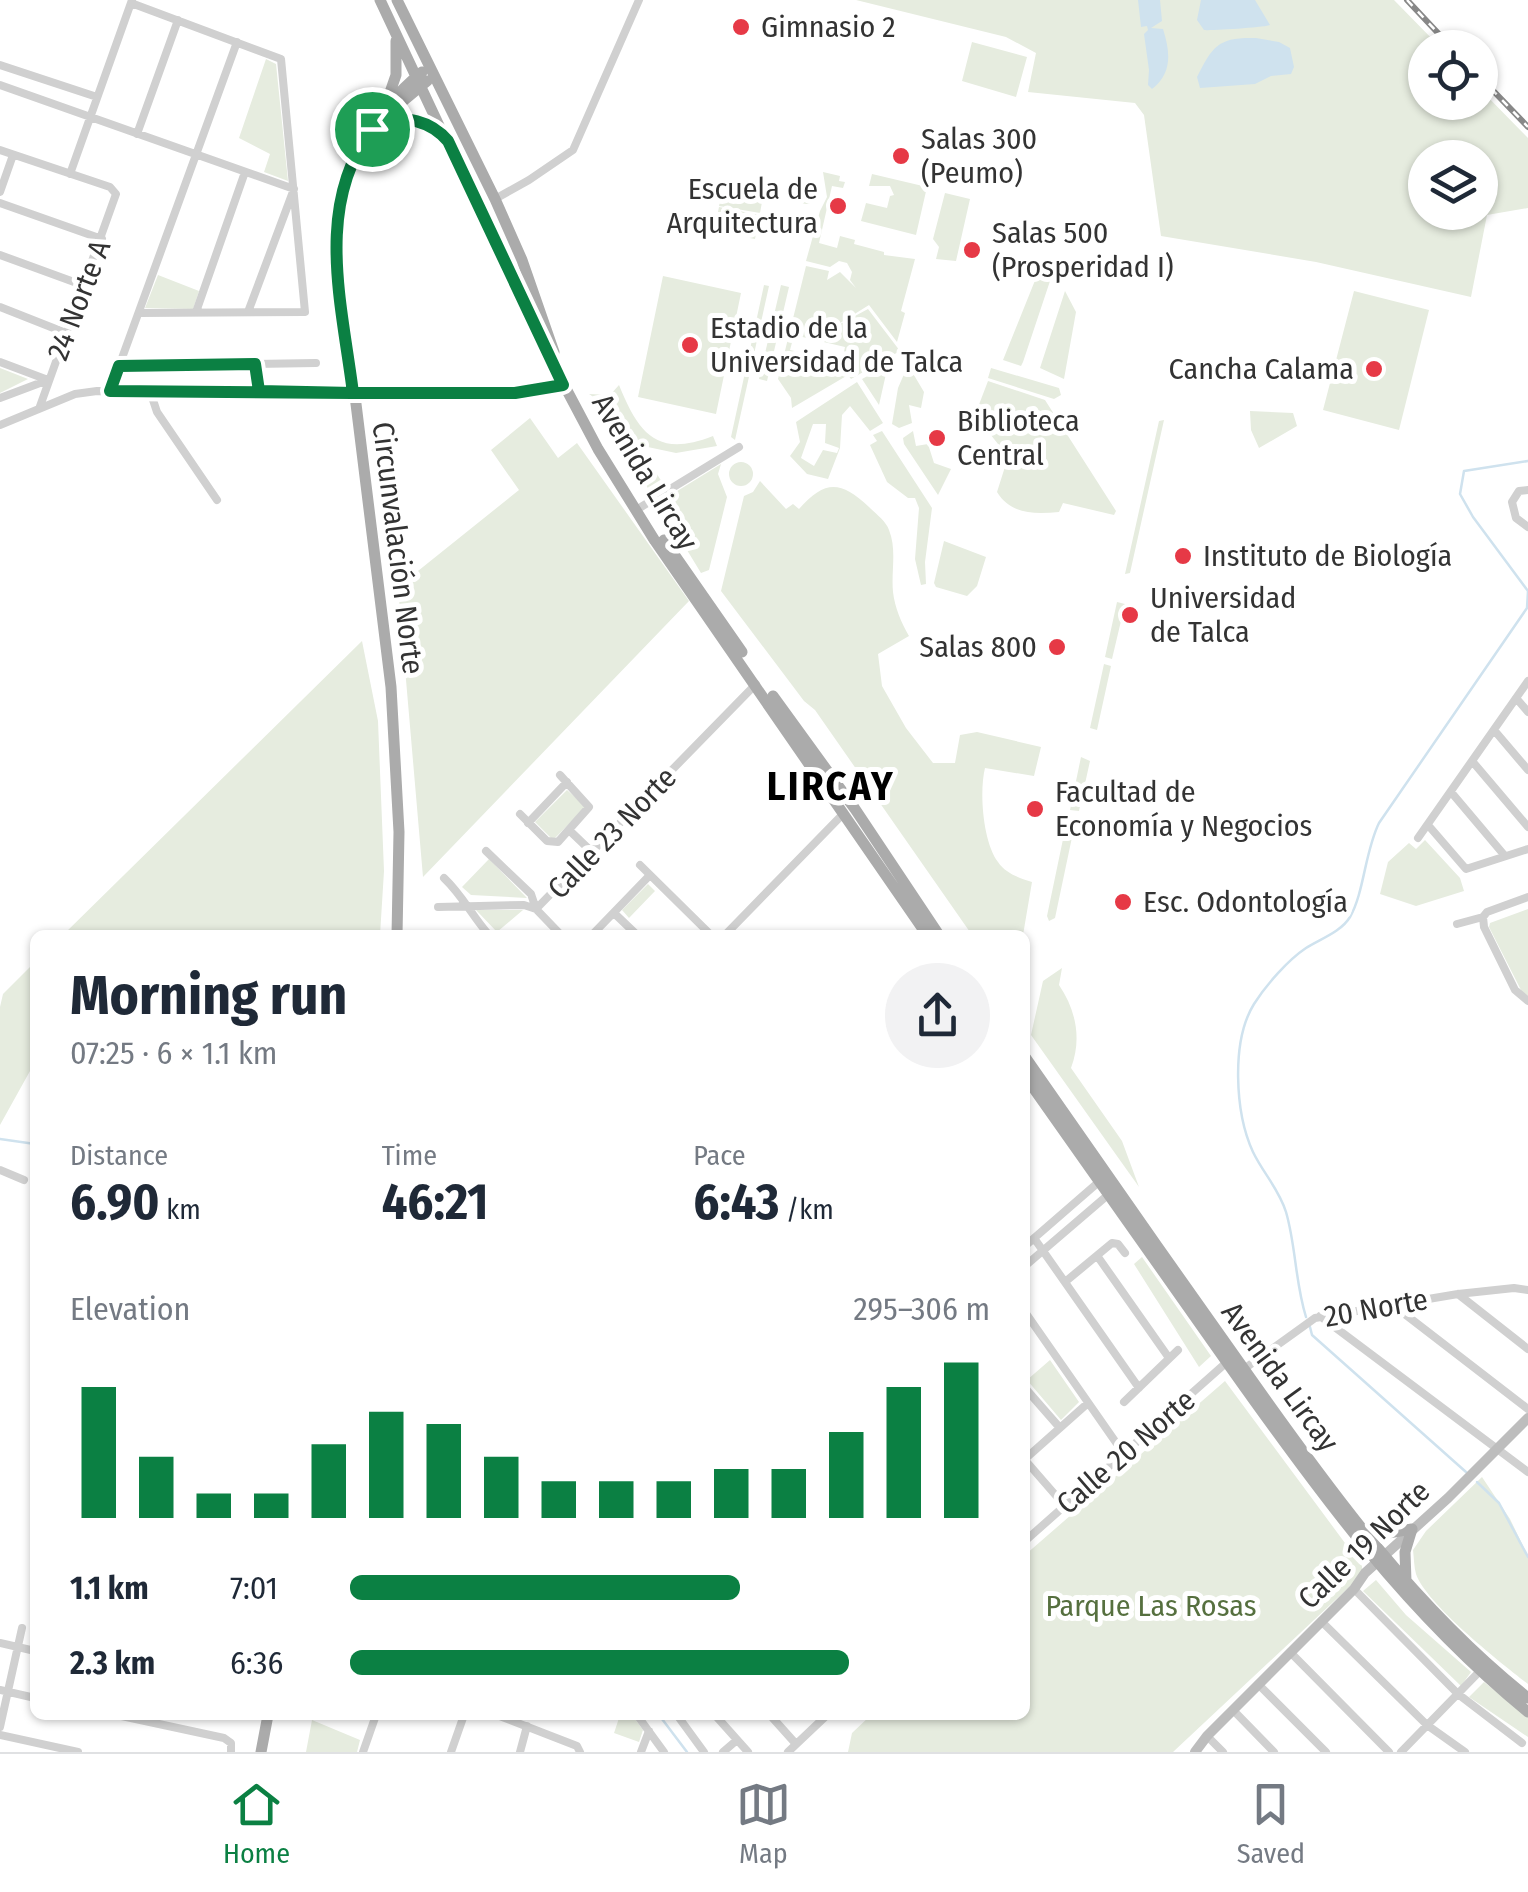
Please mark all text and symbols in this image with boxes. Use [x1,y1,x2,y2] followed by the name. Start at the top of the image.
[761,9,896,45] place label: Gimnasio 2
[730,16,752,38] marker: Gimnasio 2
[1408,30,1498,230] map controls
[1408,30,1498,120] button: locate
[330,87,415,172] pin
[345,102,400,157] icon: arrive
[921,121,1037,191] place label: Salas 300 (Peumo)
[1408,140,1498,230] button: layers
[890,145,912,167] marker: Salas 300 (Peumo)
[667,171,818,241] place label: Escuela de Arquitectura
[827,195,849,217] marker: Escuela de Arquitectura
[992,215,1174,285] place label: Salas 500 (Prosperidad I)
[40,235,118,365] street label: 24 Norte A
[961,239,983,261] marker: Salas 500 (Prosperidad I)
[710,310,963,380] place label: Estadio de la Universidad de Talca
[679,334,701,356] marker: Estadio de la Universidad de Talca
[1169,351,1354,387] place label: Cancha Calama
[1363,358,1385,380] marker: Cancha Calama
[584,387,706,557] street label: Avenida Lircay
[957,403,1080,473] place label: Biblioteca Central
[365,420,431,676] street label: Circunvalación Norte
[926,427,948,449] marker: Biblioteca Central
[1203,538,1452,574] place label: Instituto de Biología
[1172,545,1194,567] marker: Instituto de Biología
[1150,580,1296,650] place label: Universidad de Talca
[1119,604,1141,626] marker: Universidad de Talca
[919,629,1037,665] place label: Salas 800
[1046,636,1068,658] marker: Salas 800
[540,760,684,906] street label: Calle 23 Norte
[767,763,895,811] district label: LIRCAY
[1055,774,1312,844] place label: Facultad de Economía y Negocios
[1024,798,1046,820] marker: Facultad de Economía y Negocios
[1143,884,1348,920] place label: Esc. Odontología
[1112,891,1134,913] marker: Esc. Odontología
[70,963,347,1029] text: Morning run
[885,963,990,1068] button: share
[70,1034,277,1072] text: 07:25 · 6 × 1.1 km
[70,1139,168,1172] text: Distance
[382,1139,437,1172] text: Time
[693,1139,746,1172] text: Pace
[70,1172,160,1232] text: 6.90
[382,1172,488,1232] text: 46:21
[693,1172,779,1232] text: 6:43
[160,1193,201,1226] text: km
[779,1193,834,1226] text: /km
[1321,1281,1431,1335] street label: 20 Norte
[70,1290,190,1328] text: Elevation
[854,1290,990,1328] text: 295–306 m
[1214,1295,1347,1459] street label: Avenida Lircay
[1049,1382,1203,1522] street label: Calle 20 Norte
[1291,1473,1437,1617] street label: Calle 19 Norte
[70,1569,149,1607] text: 1.1 km
[230,1569,278,1607] text: 7:01
[1045,1588,1257,1624] park label: Parque Las Rosas
[70,1644,155,1682] text: 2.3 km
[230,1644,283,1682] text: 6:36
[223,1777,290,1870] tab: Home
[736,1777,791,1870] tab: Map
[1237,1777,1305,1870] tab: Saved

